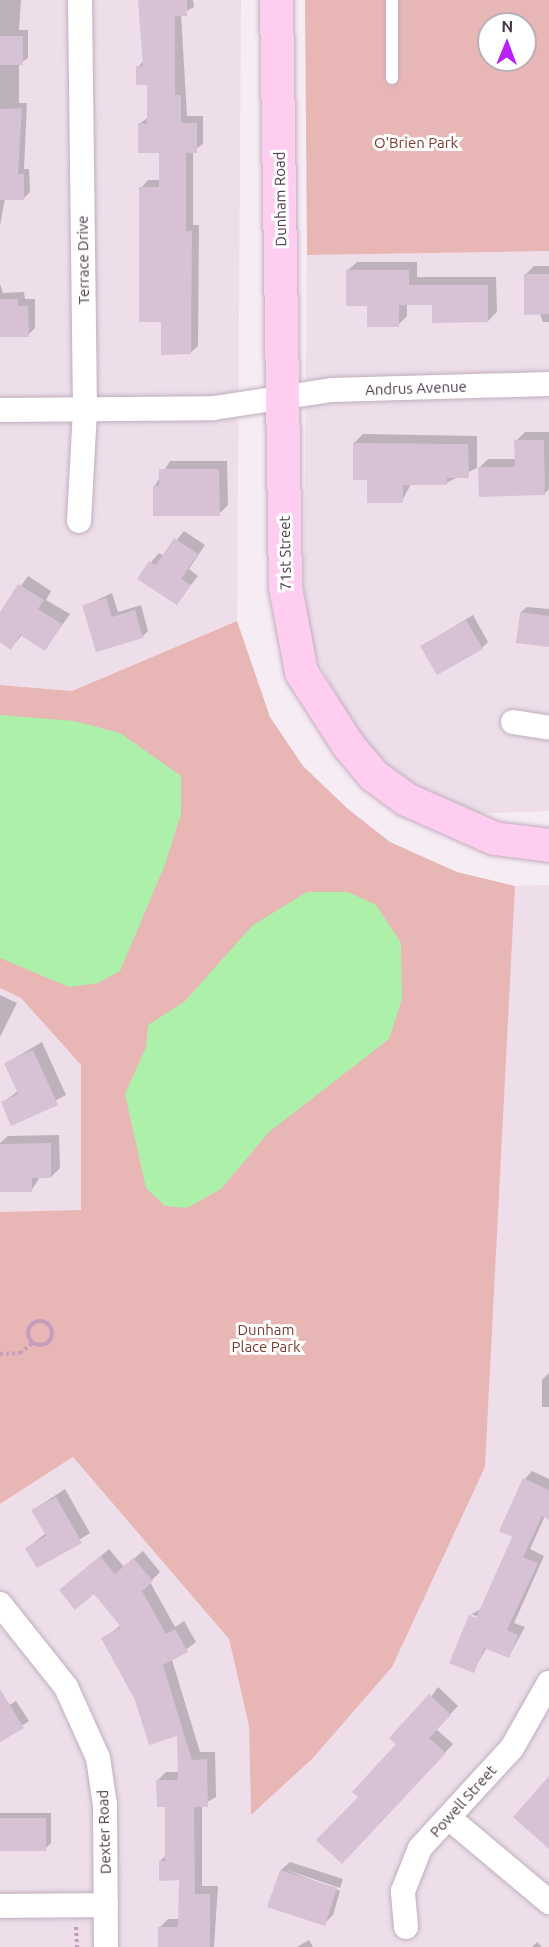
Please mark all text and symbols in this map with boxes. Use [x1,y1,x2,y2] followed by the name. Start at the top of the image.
[477,12,537,72] north arrow
[501,17,513,35] text: N
[374,134,458,152] park label: O'Brien Park
[270,151,290,247] street label: Dunham Road
[73,215,93,305] street label: Terrace Drive
[365,377,467,399] street label: Andrus Avenue
[275,516,295,590] street label: 71st Street
[231,1320,301,1355] park label: Dunham Place Park
[426,1761,500,1841] street label: Powell Street
[94,1790,114,1874] street label: Dexter Road

